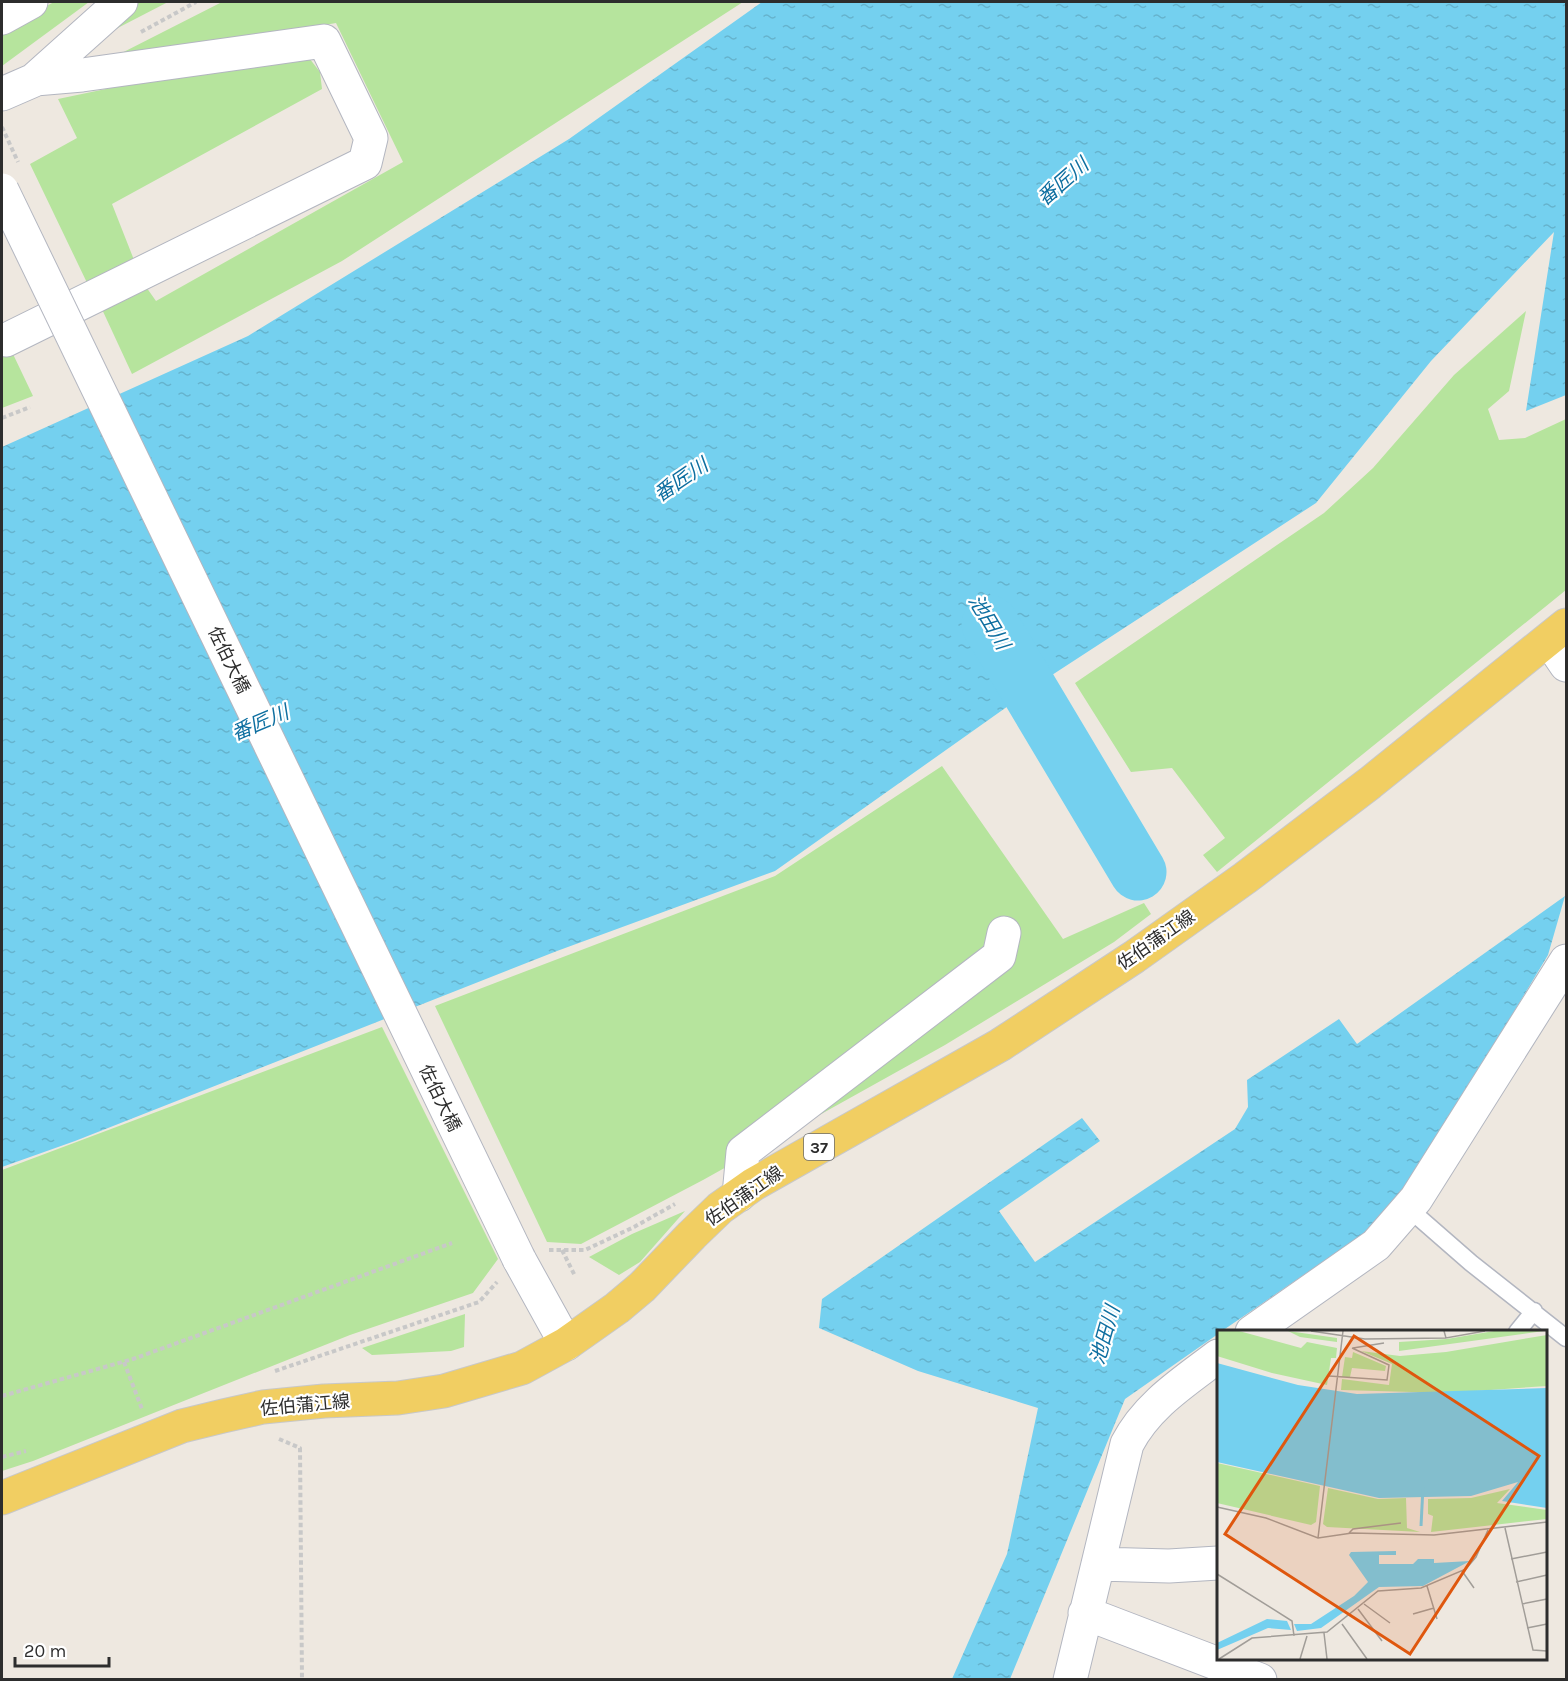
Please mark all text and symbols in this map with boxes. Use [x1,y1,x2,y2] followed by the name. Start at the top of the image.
[1033,152,1095,210] water label: 番匠川
[650,453,714,506] water label: 番匠川
[964,590,1015,655] water label: 池田川
[203,623,255,697] street label: 佐伯大橋
[228,700,294,745] water label: 番匠川
[1113,905,1199,975] street label: 佐伯蒲江線
[414,1061,466,1135] street label: 佐伯大橋
[804,1134,834,1160] road number: 37
[701,1161,787,1231] street label: 佐伯蒲江線
[1086,1301,1125,1367] water label: 池田川
[1217,1330,1547,1660] inset map
[259,1390,351,1420] street label: 佐伯蒲江線
[15,1630,110,1668] scale bar
[24,1640,66,1662] text: 20 m

